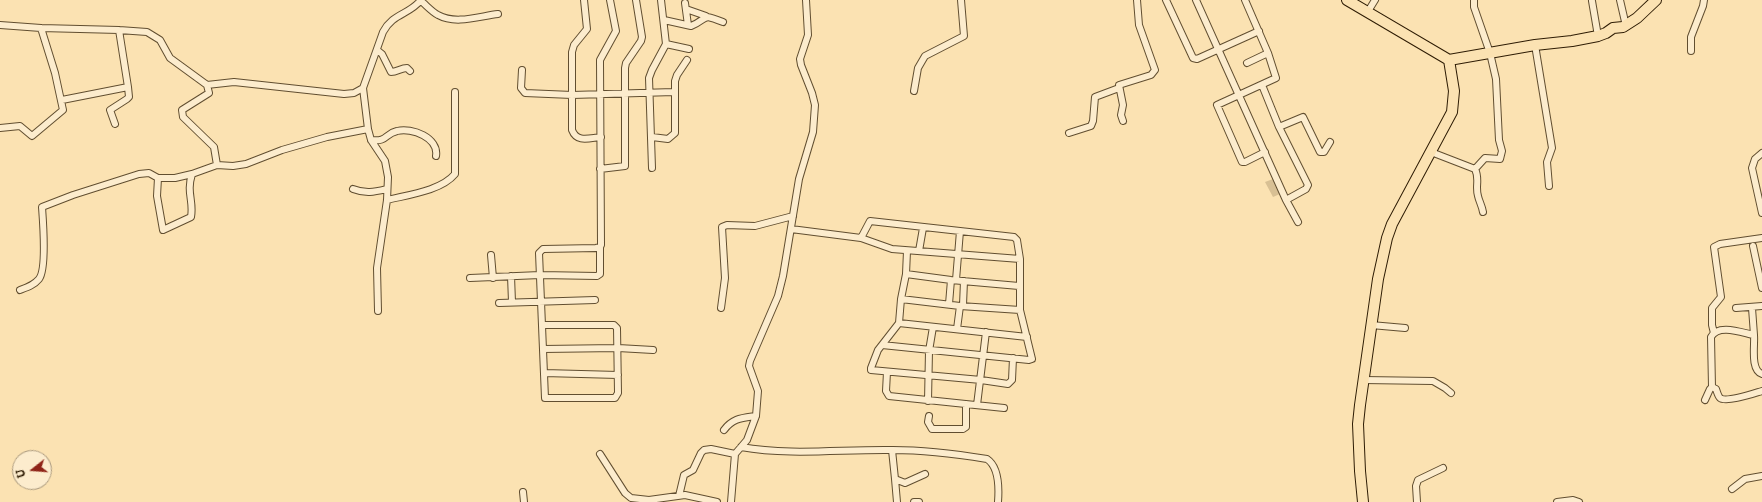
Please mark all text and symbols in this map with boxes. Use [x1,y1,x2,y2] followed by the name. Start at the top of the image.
[12,450,52,490] north arrow
[14,467,29,479] text: U

